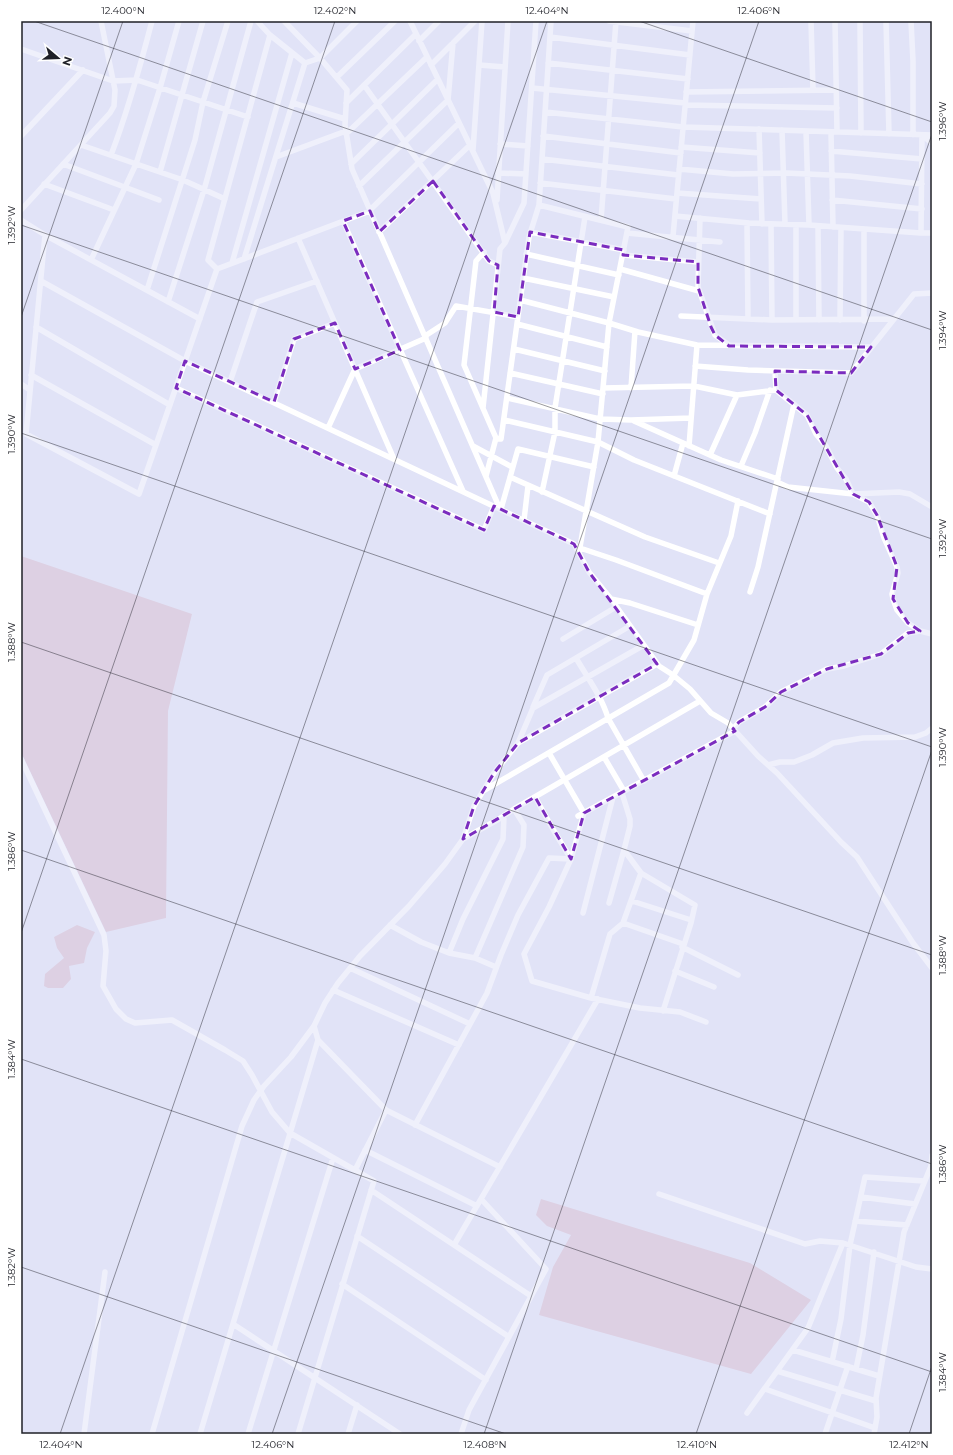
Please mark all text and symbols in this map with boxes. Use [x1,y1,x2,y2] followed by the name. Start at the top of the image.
[101,4,145,17] text: 12.400°N
[314,4,356,17] text: 12.402°N
[525,4,569,17] text: 12.404°N
[738,4,780,17] text: 12.406°N
[38,38,78,78] north arrow
[59,55,76,68] text: N
[936,101,949,141] text: 1.396°W
[5,206,18,244] text: 1.392°W
[936,310,949,350] text: 1.394°W
[5,414,18,454] text: 1.390°W
[936,519,949,557] text: 1.392°W
[5,622,18,662] text: 1.388°W
[936,727,949,767] text: 1.390°W
[5,831,18,871] text: 1.386°W
[936,935,949,975] text: 1.388°W
[5,1039,18,1079] text: 1.384°W
[936,1144,949,1184] text: 1.386°W
[5,1247,18,1287] text: 1.382°W
[936,1352,949,1392] text: 1.384°W
[39,1438,83,1451] text: 12.404°N
[252,1438,294,1451] text: 12.406°N
[463,1438,507,1451] text: 12.408°N
[677,1438,717,1451] text: 12.410°N
[889,1438,929,1451] text: 12.412°N

